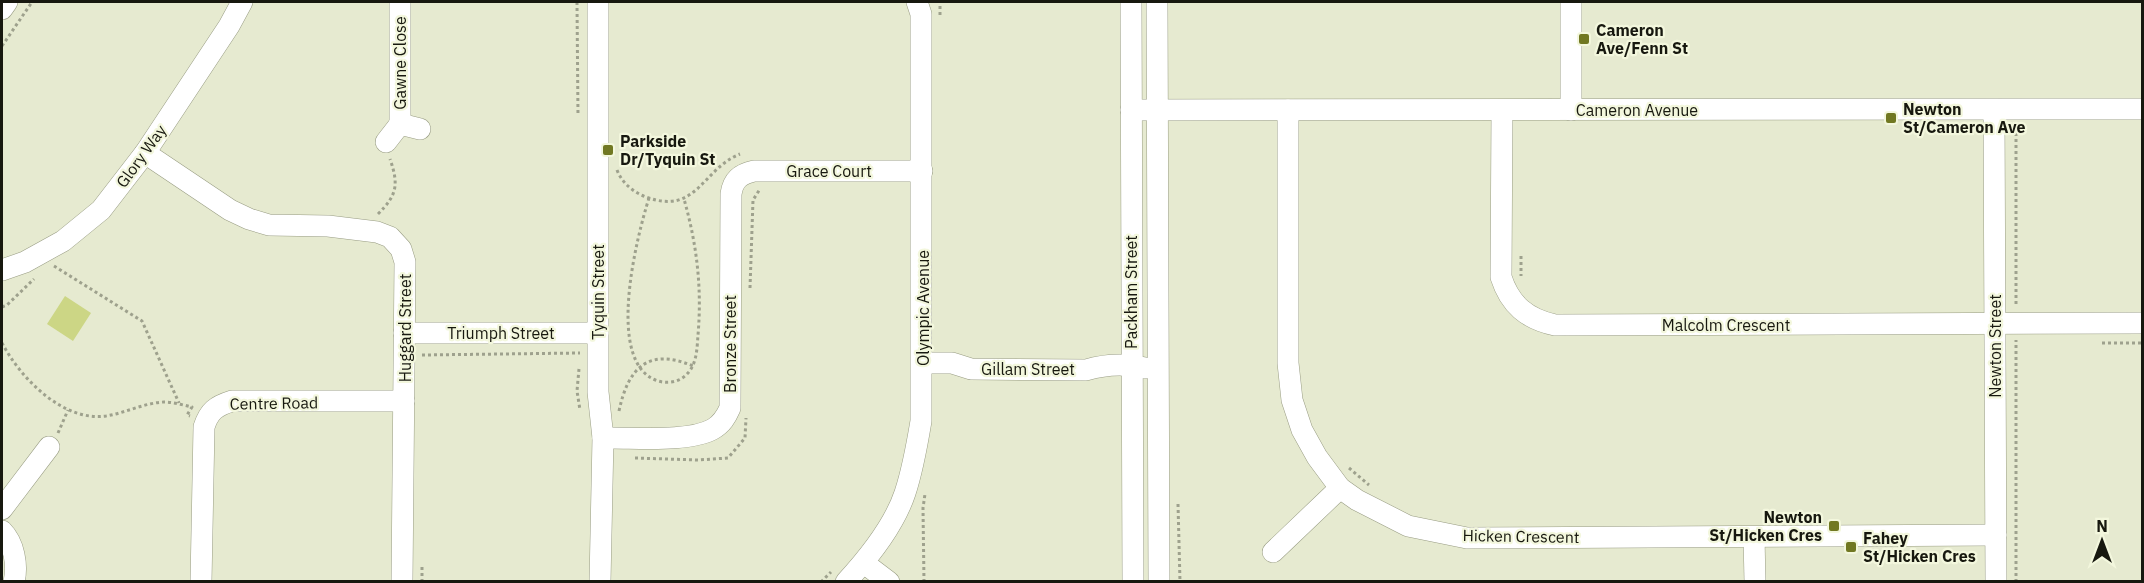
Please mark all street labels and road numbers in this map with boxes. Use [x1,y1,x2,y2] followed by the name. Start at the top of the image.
[390,16,410,110] street label: Gawne Close
[1576,100,1698,120] street label: Cameron Avenue
[112,121,170,191] street label: Glory Way
[786,161,872,181] street label: Grace Court
[1121,235,1141,349] street label: Packham Street
[588,244,608,340] street label: Tyquin Street
[913,250,933,366] street label: Olympic Avenue
[395,274,415,382] street label: Huggard Street
[1985,294,2005,398] street label: Newton Street
[720,295,740,393] street label: Bronze Street
[1662,315,1790,335] street label: Malcolm Crescent
[447,323,555,343] street label: Triumph Street
[981,359,1075,379] street label: Gillam Street
[230,392,318,414] street label: Centre Road
[1462,525,1580,547] street label: Hicken Crescent

